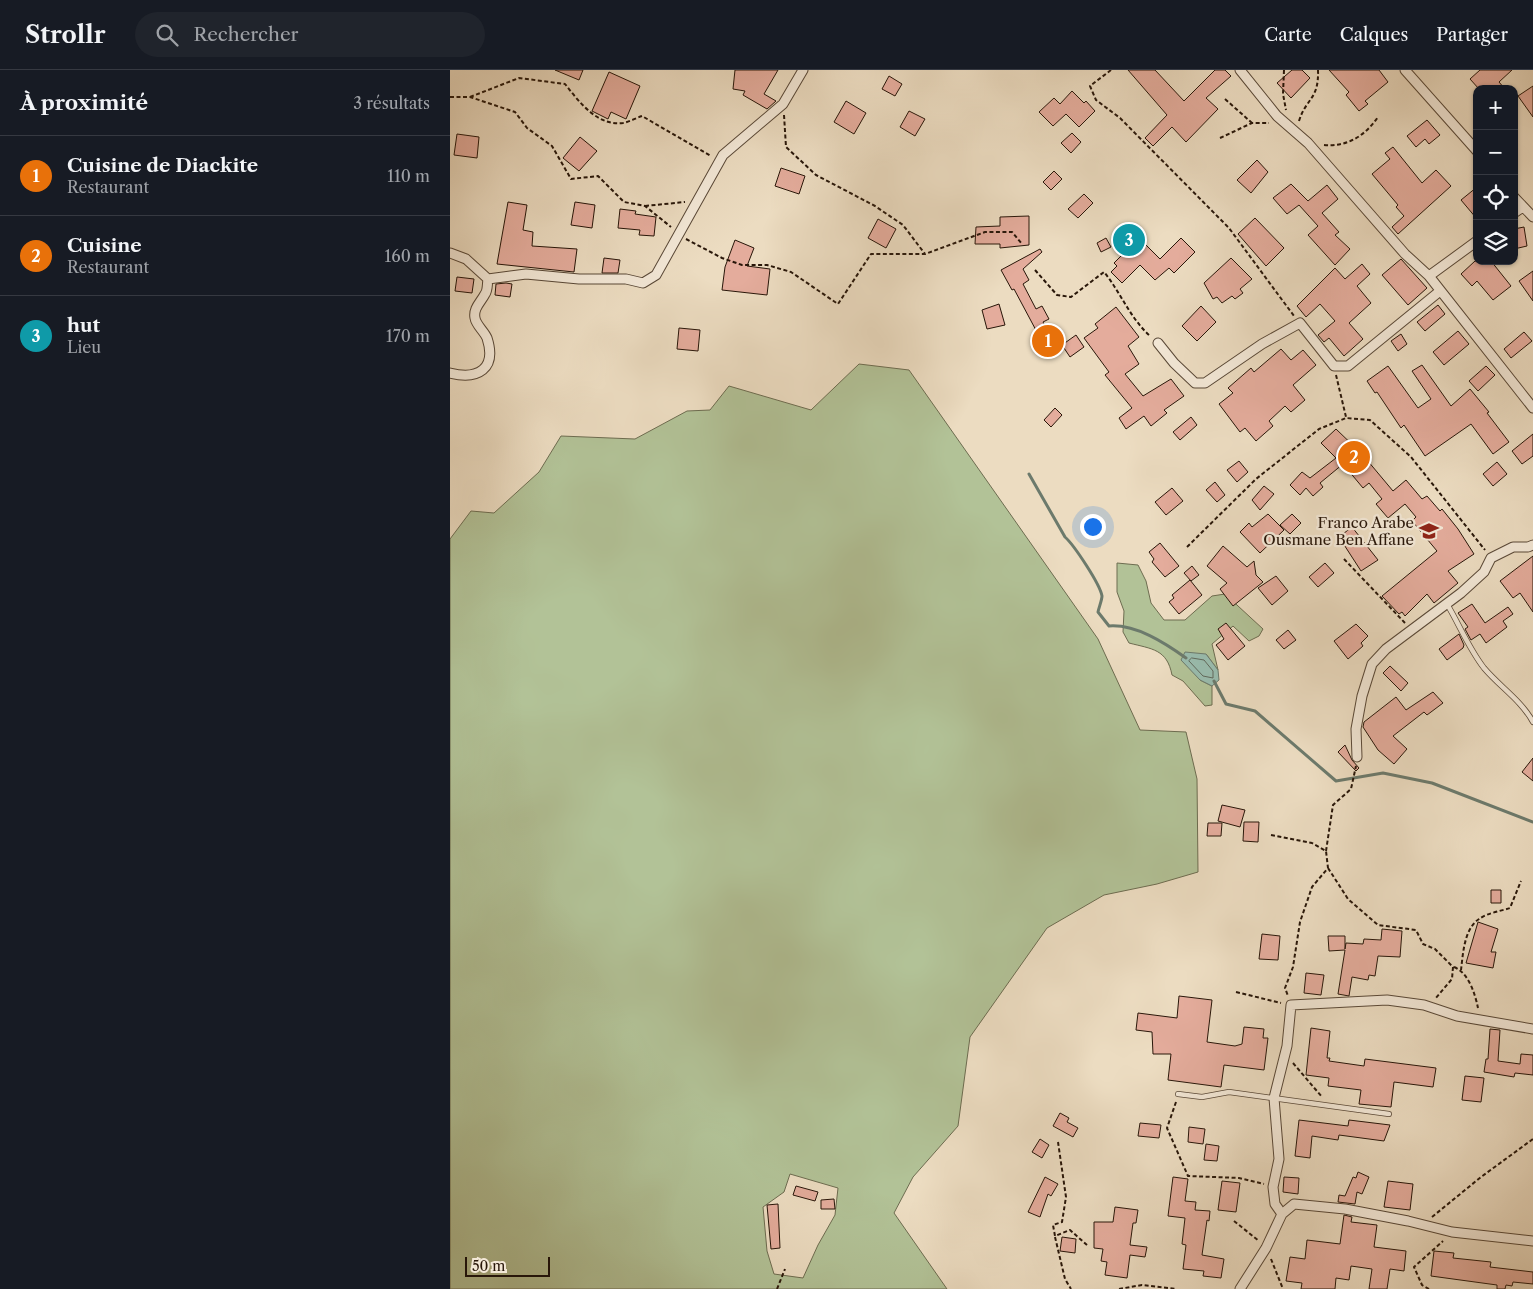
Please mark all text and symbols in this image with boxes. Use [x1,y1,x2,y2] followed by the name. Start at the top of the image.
[135,12,485,57] search box
[25,20,105,49] text: Strollr
[153,21,181,49] icon: search
[193,23,299,46] text: Rechercher
[1264,24,1312,46] text: Carte
[1340,24,1408,46] text: Calques
[1436,24,1508,46] text: Partager
[1473,85,1518,265] map controls
[1473,85,1518,130] button: +
[20,90,148,115] text: À proximité
[353,93,430,113] text: 3 résultats
[1473,130,1518,175] button: −
[67,154,258,177] text: Cuisine de Diackite
[32,166,40,186] text: 1
[387,166,430,186] text: 110 m
[1473,175,1518,220] button: locate
[67,177,149,197] text: Restaurant
[1473,220,1518,265] button: layers
[1113,221,1145,259] pin: 3
[67,234,142,257] text: Cuisine
[31,246,41,266] text: 2
[385,246,430,266] text: 160 m
[67,257,149,277] text: Restaurant
[67,314,100,337] text: hut
[1032,322,1064,360] pin: 1
[31,326,41,346] text: 3
[386,326,430,346] text: 170 m
[67,337,101,357] text: Lieu
[1338,438,1370,476] pin: 2
[1263,513,1414,549] place label: Franco Arabe Ousmane Ben Affane
[1080,514,1106,540] your location
[1418,520,1440,542] school or university icon: Franco Arabe Ousmane Ben Affane
[465,1254,550,1277] scale bar
[472,1257,505,1275] text: 50 m

